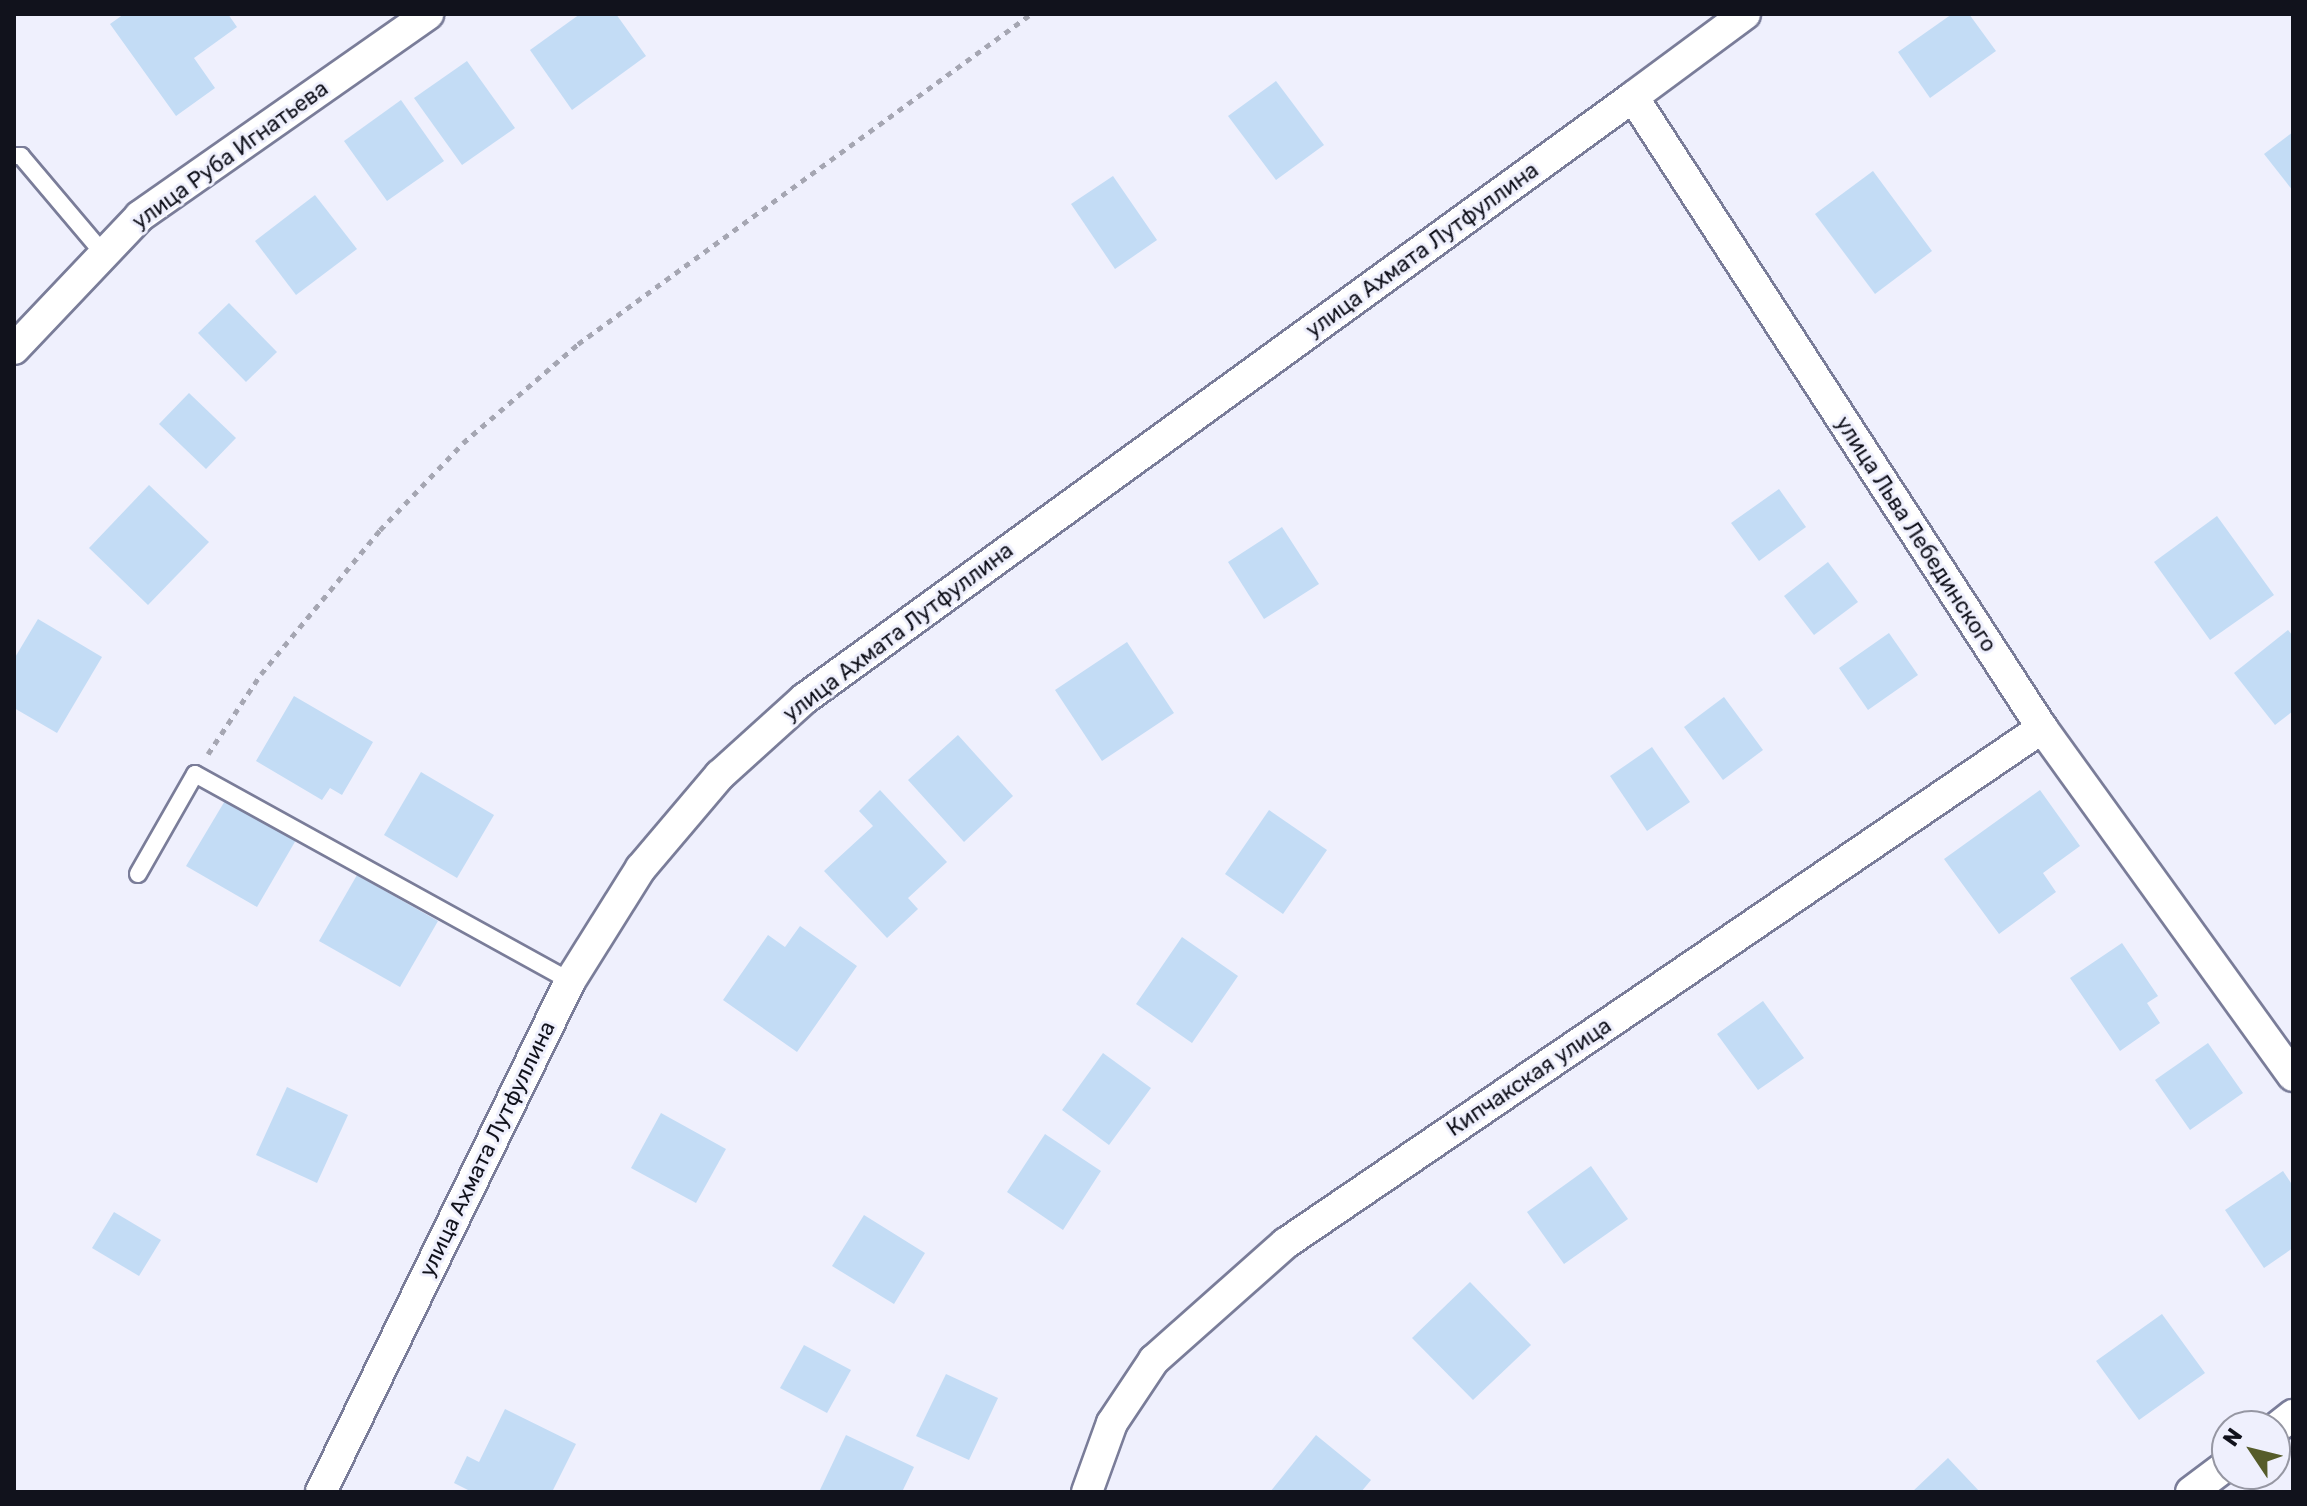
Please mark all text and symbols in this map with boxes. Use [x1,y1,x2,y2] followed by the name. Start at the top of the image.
[127,75,333,235] street label: улица Руба Игнатьева
[1300,157,1544,343] street label: улица Ахмата Лутфуллина
[1830,411,2002,657] street label: улица Льва Лебединского
[778,537,1018,727] street label: улица Ахмата Лутфуллина
[1442,1012,1616,1142] street label: Кипчакская улица
[413,1017,561,1281] street label: улица Ахмата Лутфуллина
[2211,1410,2291,1490] north arrow
[2217,1423,2248,1451] text: N

